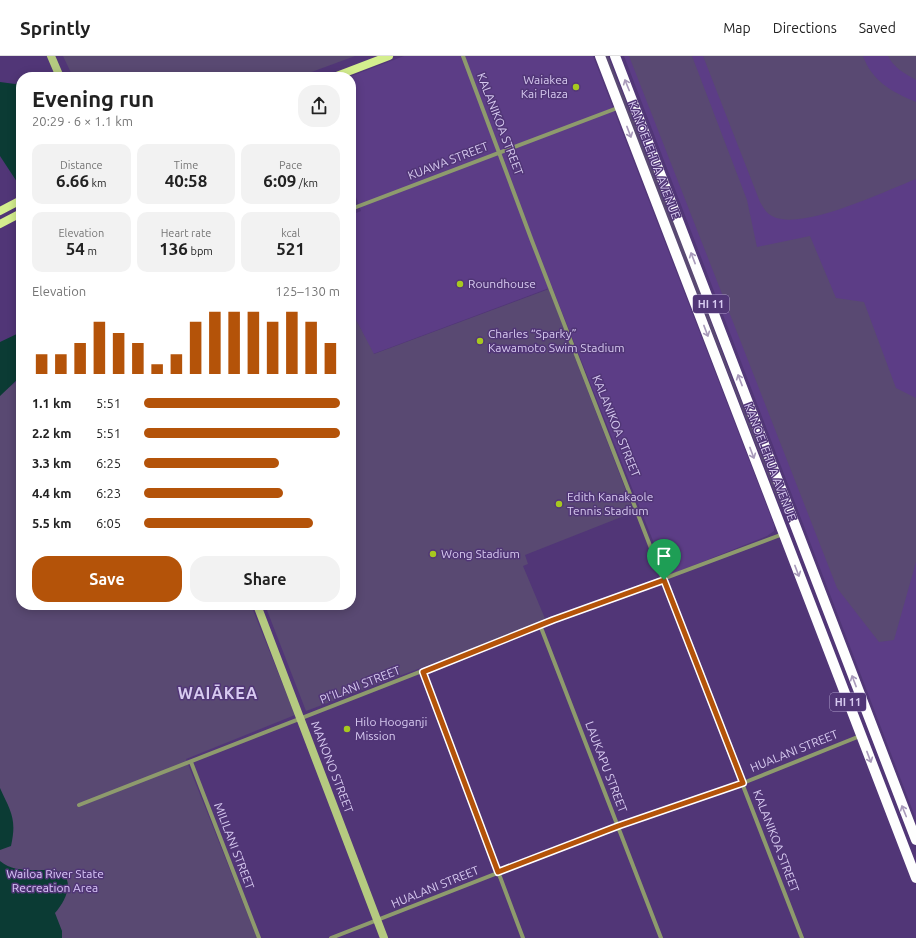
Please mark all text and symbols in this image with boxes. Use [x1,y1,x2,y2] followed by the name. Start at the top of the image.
[20,17,90,39] text: Sprintly
[723,20,751,36] text: Map
[773,20,837,36] text: Directions
[859,20,896,36] text: Saved
[475,71,526,177] street label: KALANIKOA STREET
[521,73,568,100] place label: Waiakea Kai Plaza
[622,79,630,91] one-way arrow
[571,82,581,92] marker: Waiakea Kai Plaza
[298,85,340,127] button: share
[32,86,154,111] text: Evening run
[626,99,683,221] street label: KANOELEHUA AVENUE
[32,114,133,128] text: 20:29 · 6 × 1.1 km
[626,125,634,137] one-way arrow
[406,139,490,182] street label: KUAWA STREET
[60,159,103,171] text: Distance
[174,159,198,171] text: Time
[279,159,302,171] text: Pace
[56,171,89,190] text: 6.66
[165,171,207,190] text: 40:58
[263,171,296,190] text: 6:09
[89,177,107,189] text: km
[296,177,318,189] text: /km
[58,227,104,239] text: Elevation
[161,227,211,239] text: Heart rate
[281,227,300,239] text: kcal
[66,239,85,258] text: 54
[159,239,188,258] text: 136
[276,239,305,258] text: 521
[85,245,97,257] text: m
[188,245,213,257] text: bpm
[689,253,697,265] one-way arrow
[468,277,536,290] place label: Roundhouse
[455,279,465,289] marker: Roundhouse
[32,284,86,298] text: Elevation
[275,284,340,298] text: 125–130 m
[693,295,729,313] road number: HI 11
[702,325,710,337] one-way arrow
[488,327,625,354] place label: Charles “Sparky” Kawamoto Swim Stadium
[475,336,485,346] marker: Charles “Sparky” Kawamoto Swim Stadium
[590,373,643,479] street label: KALANIKOA STREET
[735,374,743,386] one-way arrow
[32,396,71,410] text: 1.1 km
[96,396,121,410] text: 5:51
[742,401,799,523] street label: KANOELEHUA AVENUE
[32,426,71,440] text: 2.2 km
[96,426,121,440] text: 5:51
[749,446,757,458] one-way arrow
[32,456,71,470] text: 3.3 km
[96,456,121,470] text: 6:25
[32,486,71,500] text: 4.4 km
[96,486,121,500] text: 6:23
[567,490,653,517] place label: Edith Kanakaole Tennis Stadium
[554,499,564,509] marker: Edith Kanakaole Tennis Stadium
[32,516,71,530] text: 5.5 km
[96,516,121,530] text: 6:05
[647,539,681,580] pin
[653,545,675,567] icon: arrive
[441,547,520,560] place label: Wong Stadium
[428,549,438,559] marker: Wong Stadium
[32,556,182,602] button: Save
[190,556,340,602] button: Share
[794,564,802,576] one-way arrow
[318,663,402,706] street label: PI‘ILANI STREET
[850,676,858,688] one-way arrow
[178,684,258,702] district label: WAIĀKEA
[830,693,866,711] road number: HI 11
[355,715,427,742] place label: Hilo Hooganji Mission
[309,719,356,815] street label: MANONO STREET
[583,719,630,815] street label: LAUKAPU STREET
[342,724,352,734] marker: Hilo Hooganji Mission
[748,727,840,774] street label: HUALANI STREET
[866,751,874,763] one-way arrow
[751,788,802,894] street label: KALANIKOA STREET
[212,801,257,891] street label: MILILANI STREET
[900,805,908,817] one-way arrow
[389,863,481,910] street label: HUALANI STREET
[6,867,104,894] park label: Wailoa River State Recreation Area

